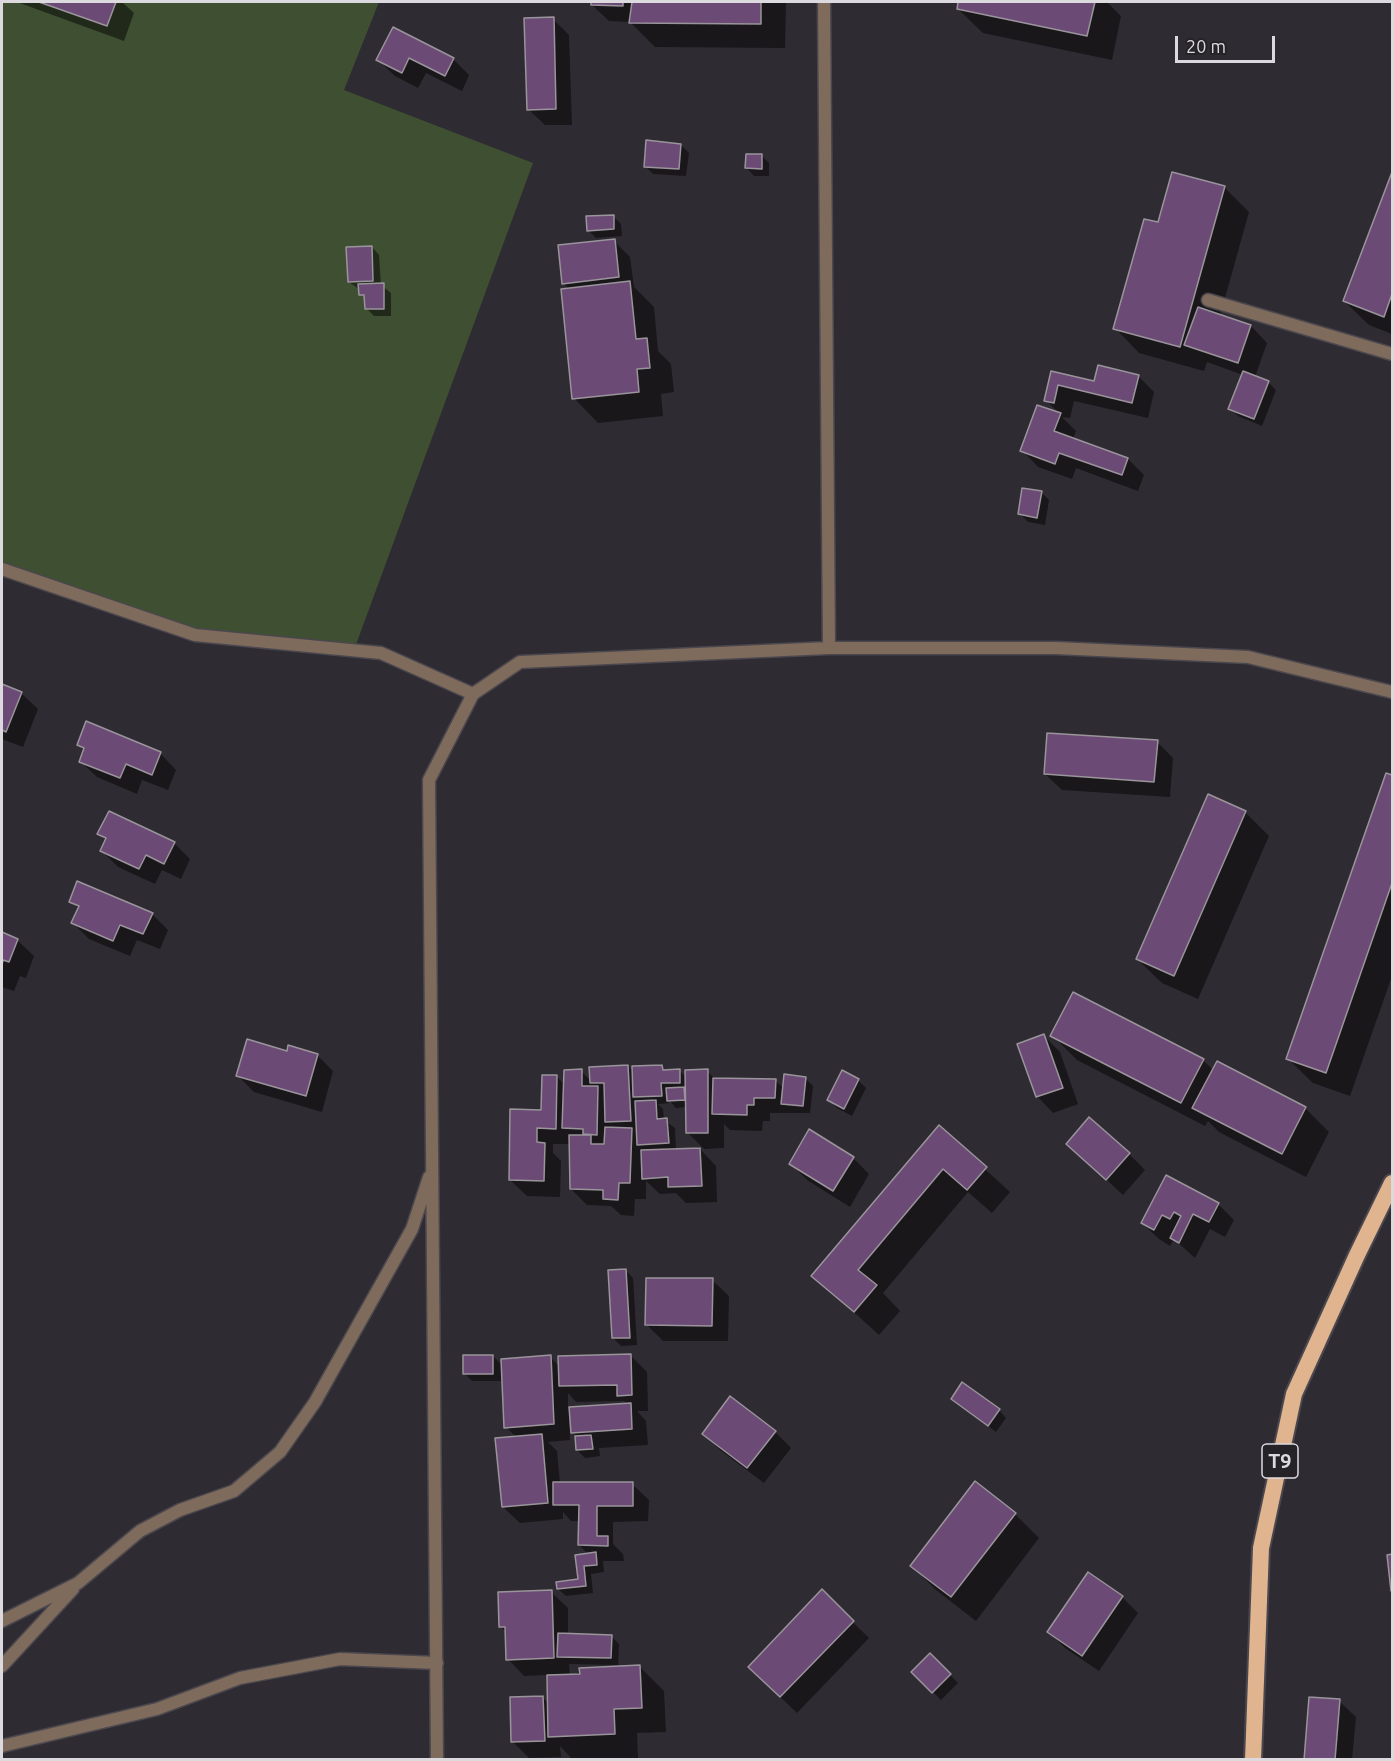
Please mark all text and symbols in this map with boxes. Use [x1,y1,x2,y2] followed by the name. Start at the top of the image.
[1178,24,1278,62] scale bar
[1186,36,1226,56] text: 20 m
[1262,1444,1298,1478] road number: T9

